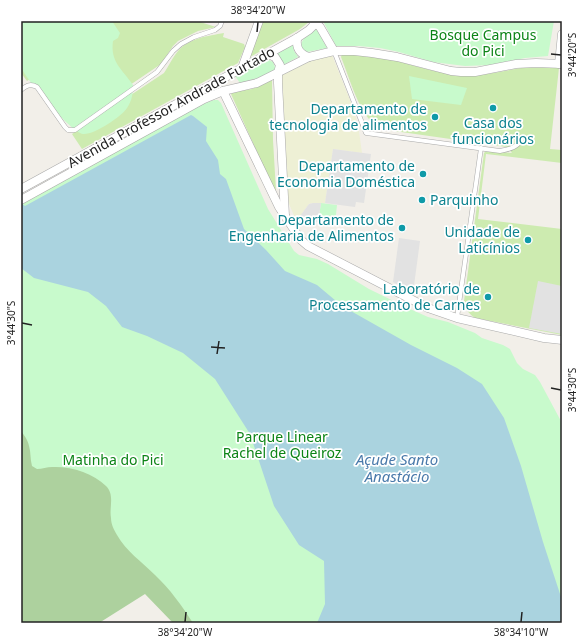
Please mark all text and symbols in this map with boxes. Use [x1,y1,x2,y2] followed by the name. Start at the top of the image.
[231,3,286,17] text: 38°34'20"W
[430,25,537,60] park label: Bosque Campus do Pici
[565,32,579,77] text: 3°44'20"S
[64,41,278,172] street label: Avenida Professor Andrade Furtado
[269,99,427,134] place label: Departamento de tecnologia de alimentos
[488,103,498,113] marker: Casa dos funcionários
[430,112,440,122] marker: Departamento de tecnologia de alimentos
[452,113,534,148] place label: Casa dos funcionários
[277,156,415,191] place label: Departamento de Economia Doméstica
[418,169,428,179] marker: Departamento de Economia Doméstica
[430,190,498,209] place label: Parquinho
[417,195,427,205] marker: Parquinho
[229,210,394,245] place label: Departamento de Engenharia de Alimentos
[444,222,520,257] place label: Unidade de Laticínios
[397,223,407,233] marker: Departamento de Engenharia de Alimentos
[523,235,533,245] marker: Unidade de Laticínios
[309,279,480,314] place label: Laboratório de Processamento de Carnes
[483,292,493,302] marker: Laboratório de Processamento de Carnes
[4,300,18,345] text: 3°44'30"S
[565,367,579,412] text: 3°44'30"S
[223,427,342,462] park label: Parque Linear Rachel de Queiroz
[355,449,438,486] water label: Açude Santo Anastácio
[62,450,164,469] park label: Matinha do Pici
[158,625,213,639] text: 38°34'20"W
[494,625,549,639] text: 38°34'10"W

